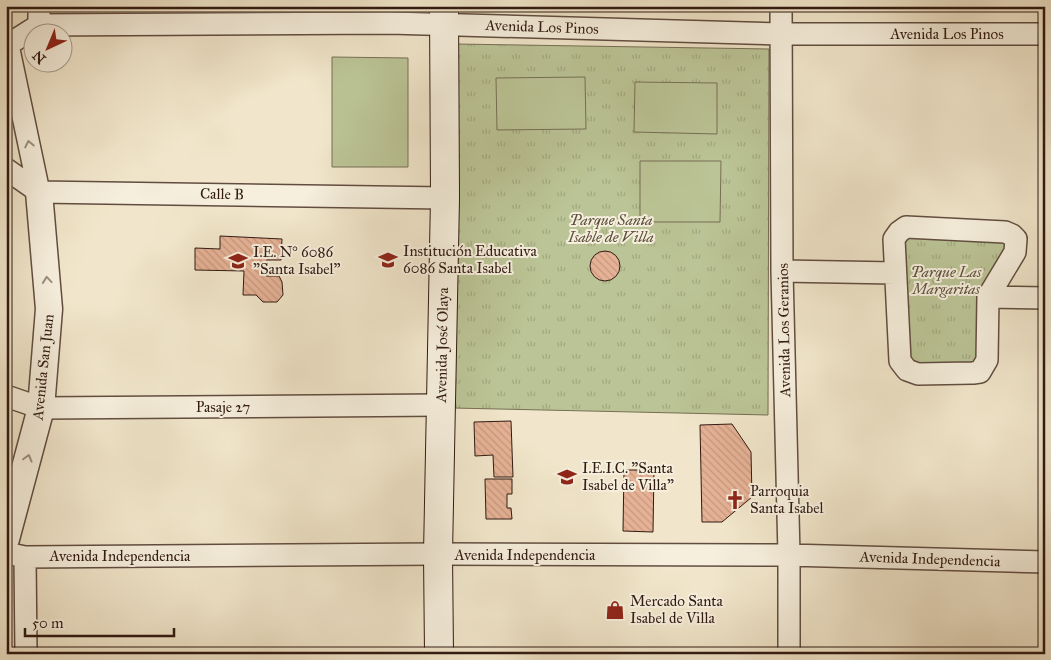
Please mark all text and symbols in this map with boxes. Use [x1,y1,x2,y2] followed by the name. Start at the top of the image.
[484,16,599,38] street label: Avenida Los Pinos
[22,22,72,72] north arrow
[889,25,1004,43] street label: Avenida Los Pinos
[29,47,49,67] text: N
[24,140,35,149] one-way arrow
[200,185,244,203] street label: Calle B
[567,211,654,246] park label: Parque Santa Isable de Villa
[403,242,537,277] place label: Institución Educativa 6086 Santa Isabel
[253,243,341,278] place label: I.E. N° 6086 "Santa Isabel"
[377,249,399,271] school or university icon: Institución Educativa 6086 Santa Isabel
[227,250,249,272] school or university icon: I.E. N° 6086 "Santa Isabel"
[774,263,794,398] street label: Avenida Los Geranios
[910,263,982,298] park label: Parque Las Margaritas
[42,276,53,284] one-way arrow
[432,287,453,404] street label: Avenida José Olaya
[28,313,59,422] street label: Avenida San Juan
[196,398,250,416] street label: Pasaje 27
[22,454,33,462] one-way arrow
[582,459,674,494] place label: I.E.I.C. "Santa Isabel de Villa"
[556,466,578,488] school or university icon: I.E.I.C. "Santa Isabel de Villa"
[750,482,825,517] place label: Parroquia Santa Isabel
[724,489,746,511] church icon: Parroquia Santa Isabel
[454,546,596,564] street label: Avenida Independencia
[49,547,191,565] street label: Avenida Independencia
[858,548,1001,570] street label: Avenida Independencia
[630,592,724,627] place label: Mercado Santa Isabel de Villa
[604,599,626,621] shop icon: Mercado Santa Isabel de Villa
[25,605,174,637] scale bar
[32,614,64,632] text: 50 m

